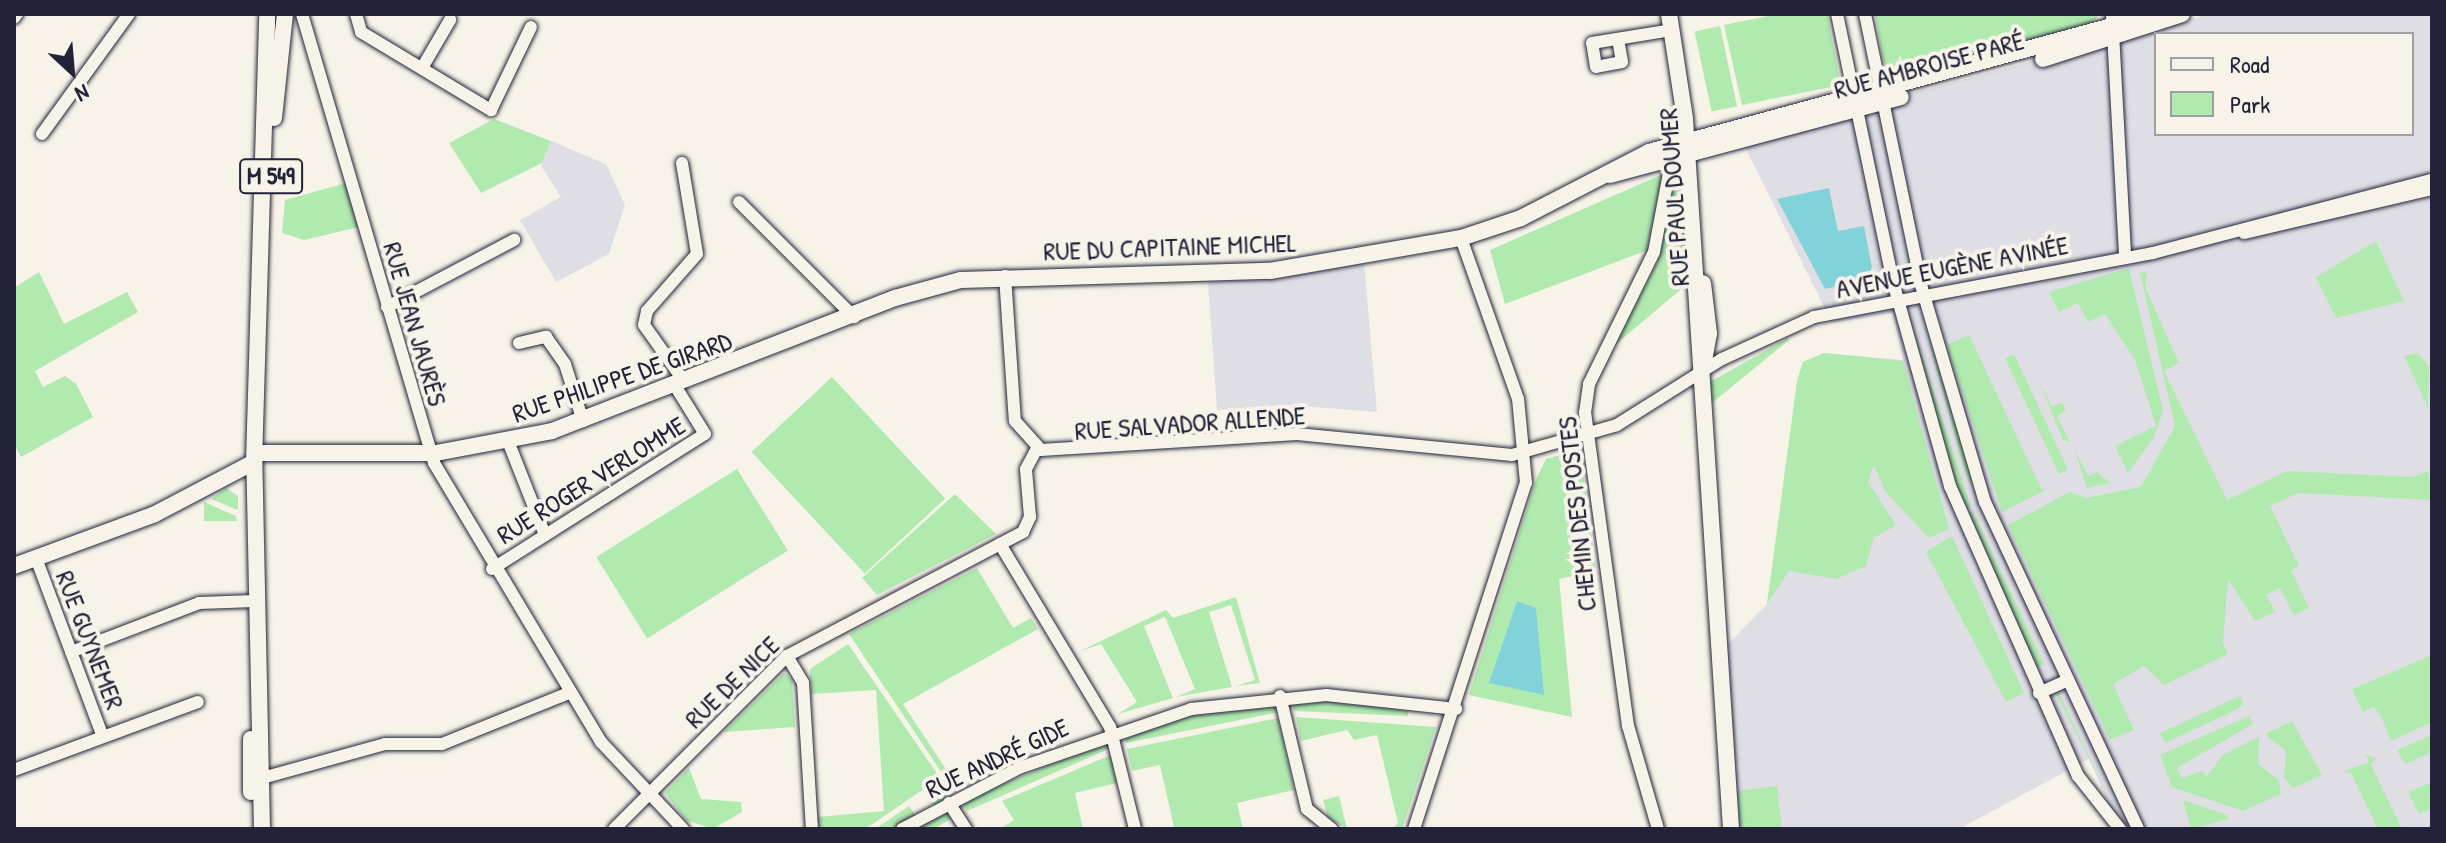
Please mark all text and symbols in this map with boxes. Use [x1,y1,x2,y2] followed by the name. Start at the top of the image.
[1831,25,2027,105] street label: RUE AMBROISE PARÉ
[32,32,112,112] north arrow
[2154,32,2414,136] legend
[2230,48,2269,80] text: Road
[71,78,94,110] text: N
[2230,88,2270,120] text: Park
[1652,107,1696,287] street label: RUE PAUL DOUMER
[239,156,303,196] road number: M 549
[1043,227,1297,267] street label: RUE DU CAPITAINE MICHEL
[1833,229,2071,305] street label: AVENUE EUGÈNE AVINÉE
[377,238,453,410] street label: RUE JEAN JAURÈS
[508,325,736,429] street label: RUE PHILIPPE DE GIRARD
[1074,399,1306,447] street label: RUE SALVADOR ALLENDE
[491,410,691,550] street label: RUE ROGER VERLOMME
[1551,415,1603,613] street label: CHEMIN DES POSTES
[49,566,131,714] street label: RUE GUYNEMER
[678,629,786,735] street label: RUE DE NICE
[921,711,1073,805] street label: RUE ANDRÉ GIDE

